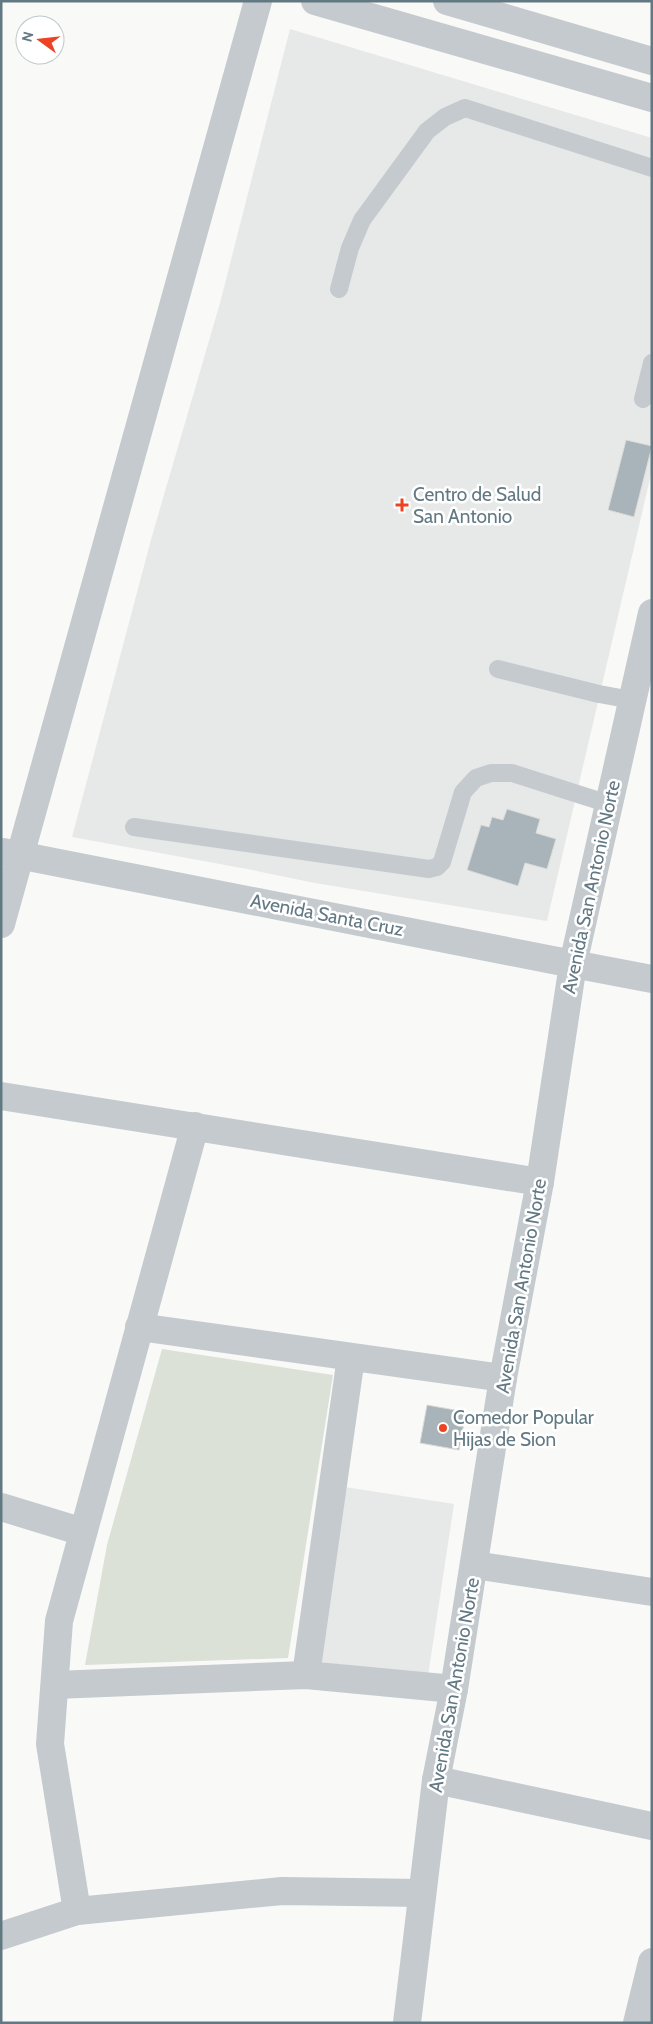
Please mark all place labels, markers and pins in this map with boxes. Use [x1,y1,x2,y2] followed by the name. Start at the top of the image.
[413,483,541,528] place label: Centro de Salud San Antonio
[395,498,409,512] marker: Centro de Salud San Antonio
[453,1406,594,1451] place label: Comedor Popular Hijas de Sion
[437,1422,449,1434] marker: Comedor Popular Hijas de Sion

